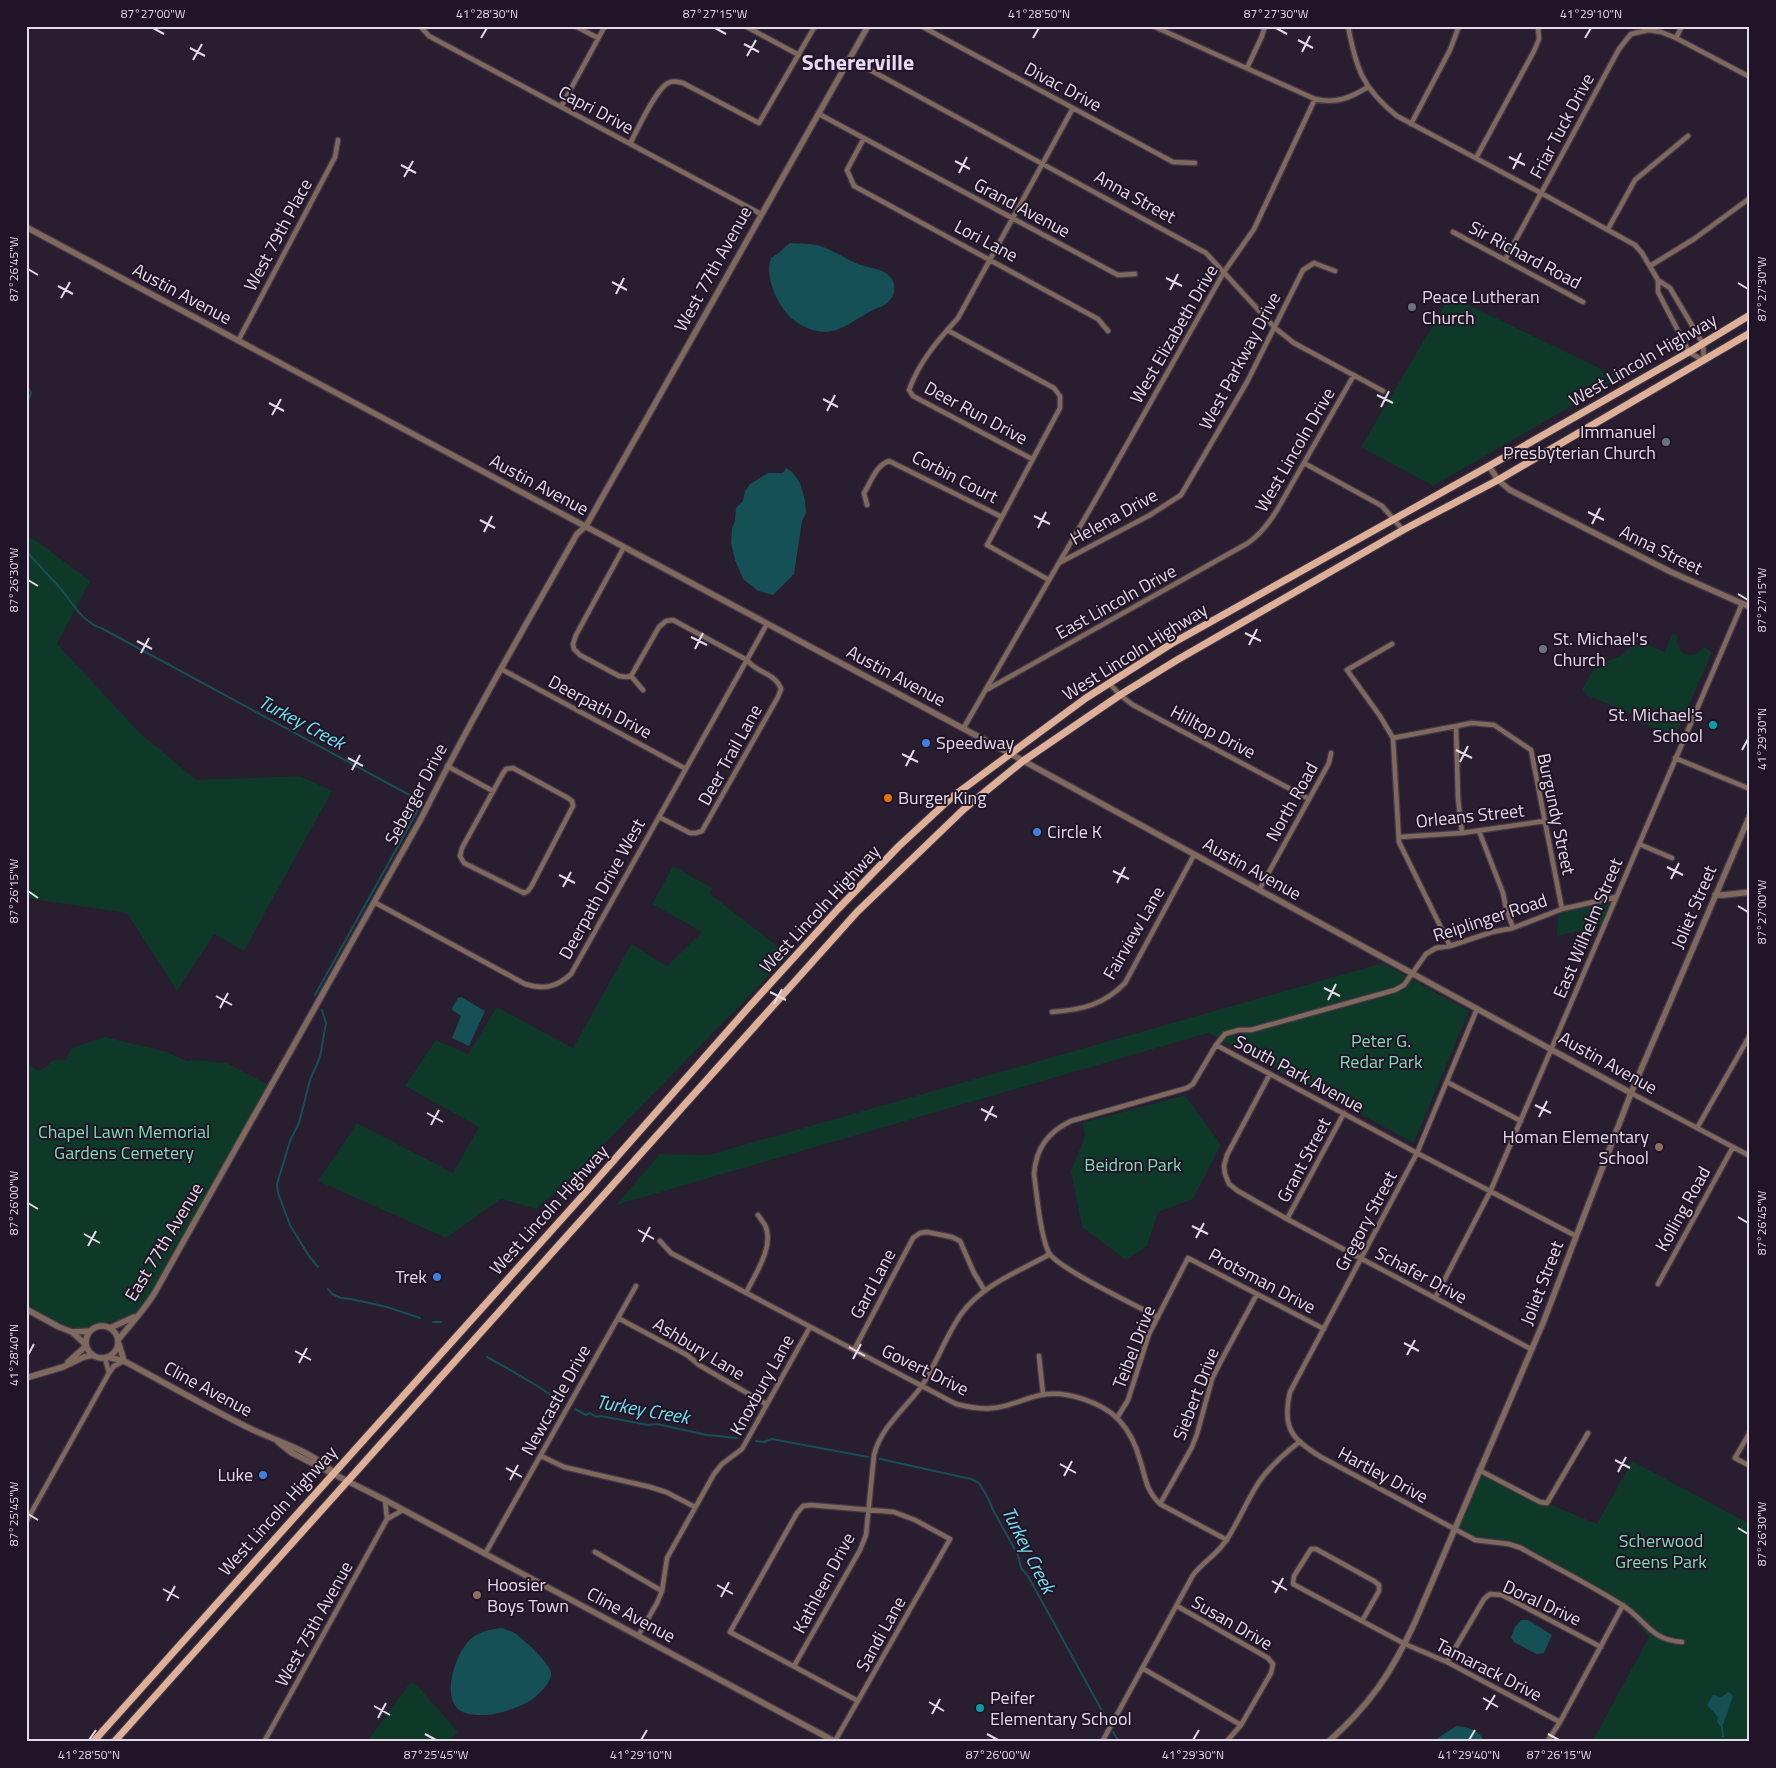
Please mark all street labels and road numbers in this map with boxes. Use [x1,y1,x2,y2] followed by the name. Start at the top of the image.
[1020,55,1107,118] street label: Divac Drive
[1522,68,1601,183] street label: Friar Tuck Drive
[554,78,639,141] street label: Capri Drive
[1090,163,1181,230] street label: Anna Street
[969,171,1075,244] street label: Grand Avenue
[237,174,319,296] street label: West 79th Place
[667,201,758,336] street label: West 77th Avenue
[950,213,1023,269] street label: Lori Lane
[1464,214,1586,296] street label: Sir Richard Road
[128,256,237,331] street label: Austin Avenue
[1123,259,1224,408] street label: West Elizabeth Drive
[1192,287,1287,434] street label: West Parkway Drive
[1564,306,1722,413] street label: West Lincoln Highway
[920,374,1033,451] street label: Deer Run Drive
[1248,382,1341,517] street label: West Lincoln Drive
[907,443,1004,510] street label: Corbin Court
[485,447,594,522] street label: Austin Avenue
[1065,481,1162,552] street label: Helena Drive
[1615,518,1708,582] street label: Anna Street
[1051,557,1181,646] street label: East Lincoln Drive
[1057,596,1213,707] street label: West Lincoln Highway
[842,638,951,713] street label: Austin Avenue
[544,668,657,745] street label: Deerpath Drive
[1166,698,1261,765] street label: Hilltop Drive
[691,699,768,810] street label: Deer Trail Lane
[377,738,454,849] street label: Seberger Drive
[1530,751,1583,878] street label: Burgundy Street
[1259,757,1324,846] street label: North Road
[1414,796,1526,835] street label: Orleans Street
[552,813,652,964] street label: Deerpath Drive West
[1198,830,1306,907] street label: Austin Avenue
[753,838,887,979] street label: West Lincoln Highway
[1546,853,1630,1002] street label: East Wilhelm Street
[1664,860,1724,953] street label: Joliet Street
[1096,881,1171,984] street label: Fairview Lane
[1429,886,1550,949] street label: Reiplinger Road
[1554,1024,1662,1101] street label: Austin Avenue
[1230,1028,1369,1119] street label: South Park Avenue
[1270,1112,1338,1207] street label: Grant Street
[483,1138,615,1281] street label: West Lincoln Highway
[1648,1161,1717,1256] street label: Kolling Road
[1328,1165,1404,1276] street label: Gregory Street
[117,1177,210,1306] street label: East 77th Avenue
[1513,1236,1570,1329] street label: Joliet Street
[1370,1239,1472,1310] street label: Schafer Drive
[1204,1241,1321,1320] street label: Protsman Drive
[843,1244,902,1324] street label: Gard Lane
[1105,1301,1162,1392] street label: Teibel Drive
[648,1310,750,1387] street label: Ashbury Lane
[723,1329,800,1440] street label: Knoxbury Lane
[877,1337,973,1402] street label: Govert Drive
[514,1339,597,1460] street label: Newcastle Drive
[1166,1344,1226,1444] street label: Siebert Drive
[159,1354,257,1423] street label: Cline Avenue
[212,1439,344,1582] street label: West Lincoln Highway
[1333,1439,1433,1510] street label: Hartley Drive
[786,1528,861,1638] street label: Kathleen Drive
[268,1556,359,1691] street label: West 75th Avenue
[1499,1573,1586,1632] street label: Doral Drive
[582,1580,680,1649] street label: Cline Avenue
[1187,1588,1278,1657] street label: Susan Drive
[849,1591,912,1676] street label: Sandi Lane
[1431,1631,1547,1708] street label: Tamarack Drive

